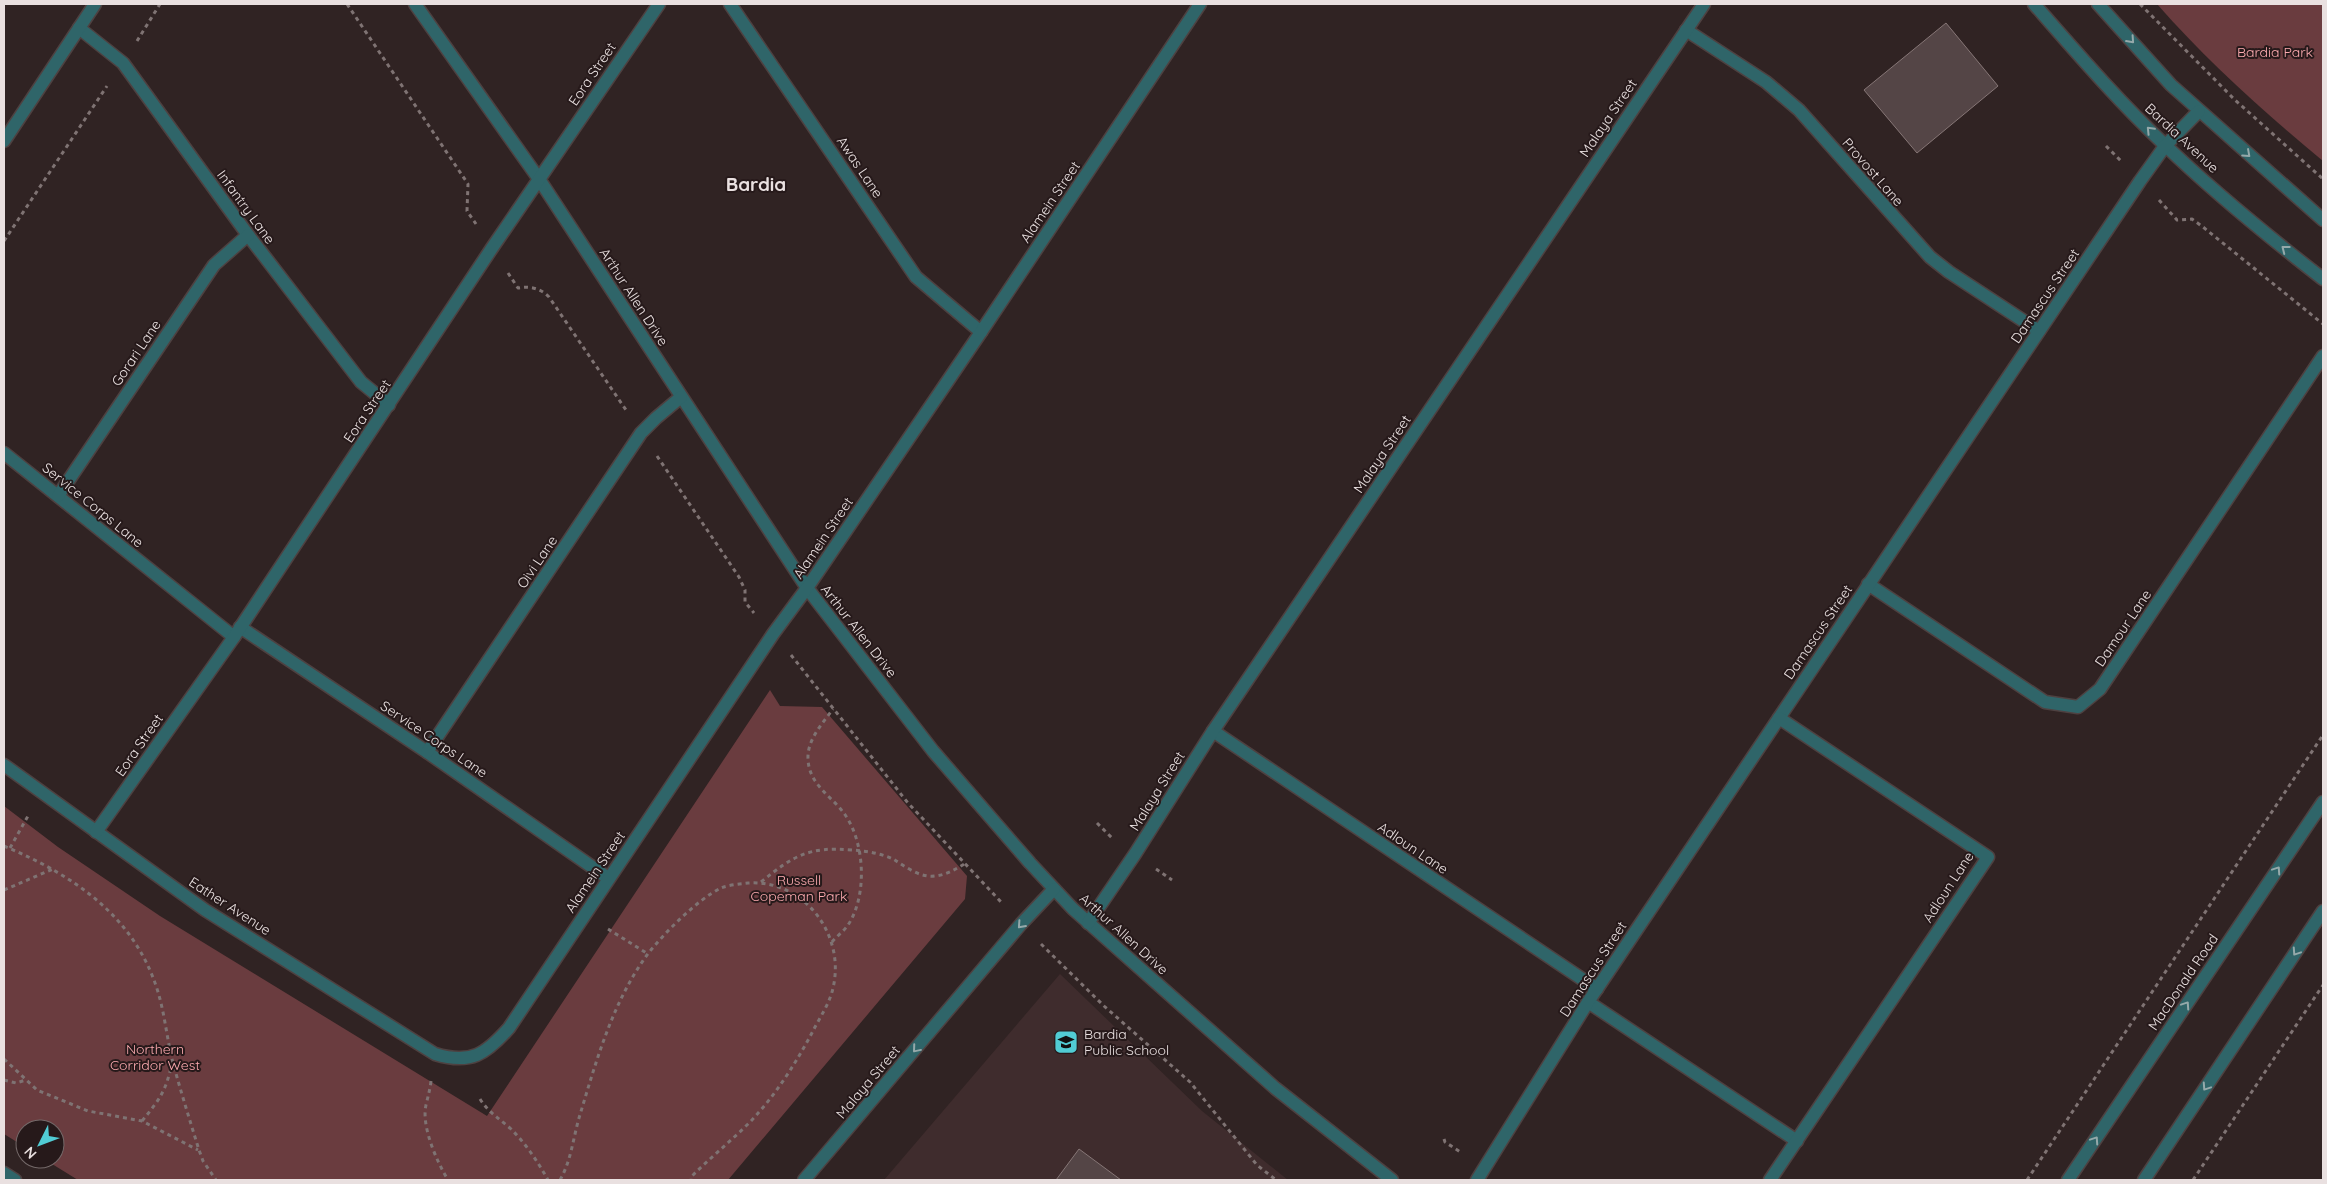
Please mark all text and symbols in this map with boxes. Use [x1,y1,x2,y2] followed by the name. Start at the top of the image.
[2125,35,2134,44] one-way arrow
[564,39,620,109] street label: Eora Street
[2237,43,2313,61] park label: Bardia Park
[1575,75,1641,160] street label: Malaya Street
[2141,99,2223,177] street label: Bardia Avenue
[2147,127,2156,136] one-way arrow
[833,133,887,201] street label: Awas Lane
[1838,134,1908,210] street label: Provost Lane
[2241,148,2250,157] one-way arrow
[1016,158,1084,246] street label: Alamein Street
[213,166,279,248] street label: Infantry Lane
[726,172,786,196] district label: Bardia
[596,245,672,349] street label: Arthur Allen Drive
[2007,245,2083,347] street label: Damascus Street
[2282,247,2291,255] one-way arrow
[107,316,165,390] street label: Gorari Lane
[339,376,395,446] street label: Eora Street
[1349,411,1415,496] street label: Malaya Street
[39,459,147,551] street label: Service Corps Lane
[789,494,857,582] street label: Alamein Street
[513,532,561,592] street label: Oivi Lane
[817,581,901,681] street label: Arthur Allen Drive
[1780,581,1856,683] street label: Damascus Street
[2091,586,2155,670] street label: Damour Lane
[377,697,491,781] street label: Service Corps Lane
[111,710,167,780] street label: Eora Street
[1125,748,1189,834] street label: Malaya Street
[1374,818,1452,878] street label: Adloun Lane
[561,828,629,916] street label: Alamein Street
[1918,848,1978,926] street label: Adloun Lane
[2271,867,2280,876] one-way arrow
[751,871,847,905] park label: Russell Copeman Park
[186,873,274,939] street label: Eather Avenue
[1076,889,1172,979] street label: Arthur Allen Drive
[1555,918,1631,1020] street label: Damascus Street
[1017,919,1026,928] one-way arrow
[2144,930,2222,1034] street label: MacDonald Road
[2293,946,2302,956] one-way arrow
[2180,1001,2189,1011] one-way arrow
[1084,1025,1169,1059] place label: Bardia Public School
[1053,1029,1079,1055] school or university icon: Bardia Public School
[110,1040,200,1074] park label: Northern Corridor West
[832,1041,904,1122] street label: Malaya Street
[912,1043,921,1052] one-way arrow
[2203,1081,2212,1091] one-way arrow
[15,1119,65,1169] north arrow
[2089,1136,2098,1145] one-way arrow
[20,1143,40,1163] text: N

